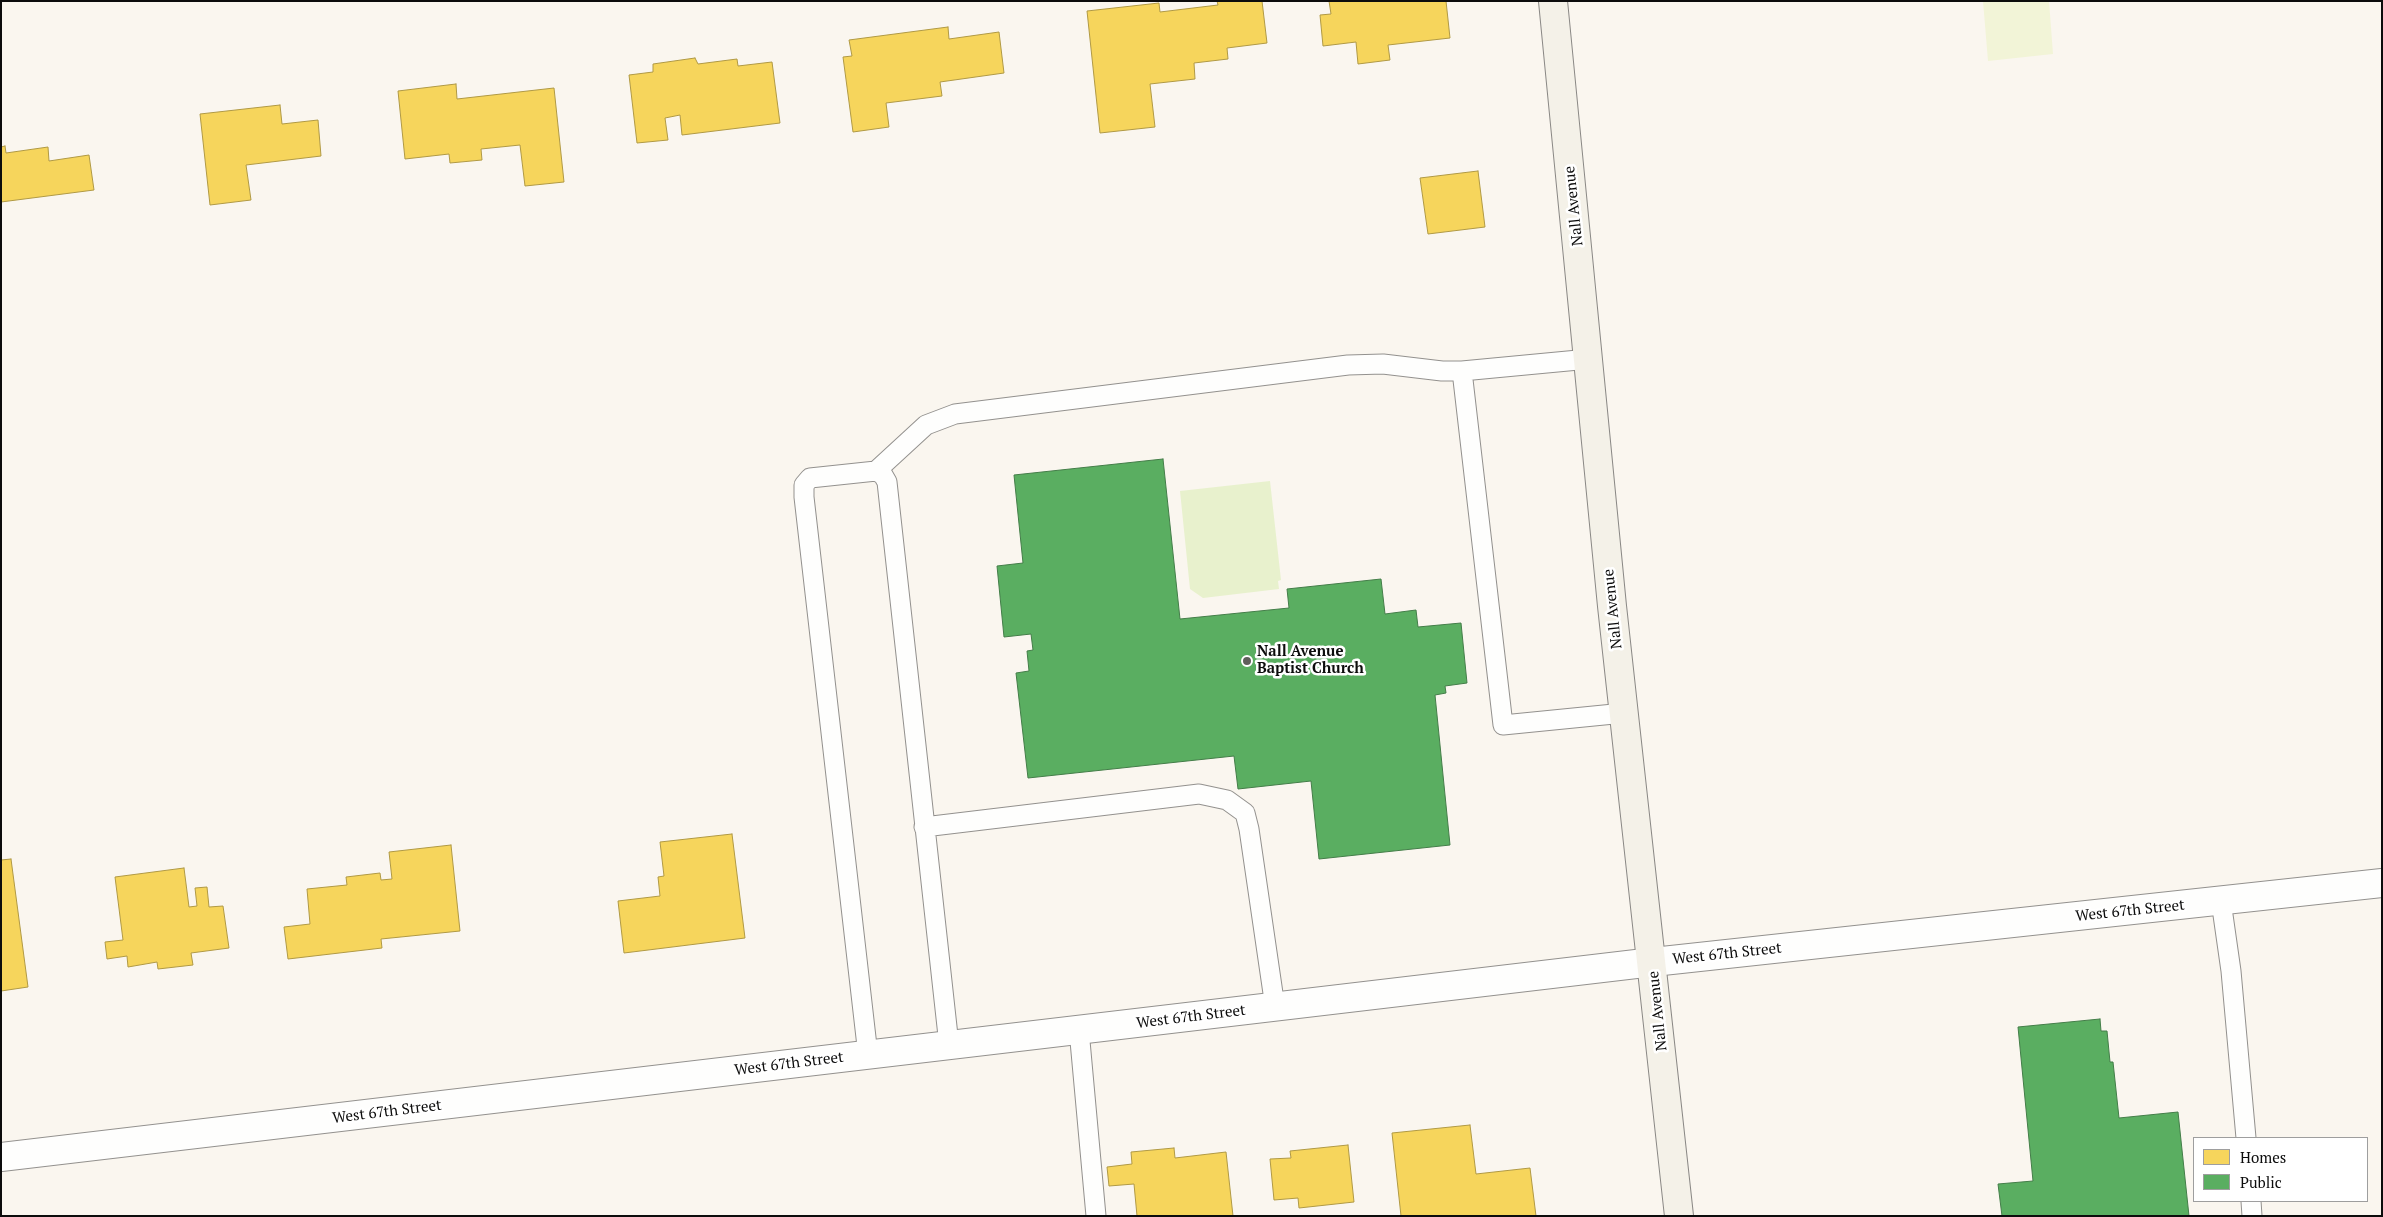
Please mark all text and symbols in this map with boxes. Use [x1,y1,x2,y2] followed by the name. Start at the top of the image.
[1561,165,1587,247] street label: Nall Avenue
[1600,568,1626,650] street label: Nall Avenue
[1257,643,1364,678] place label: Nall Avenue Baptist Church
[1241,655,1253,667] marker: Nall Avenue Baptist Church
[2075,896,2185,926] street label: West 67th Street
[1672,939,1782,969] street label: West 67th Street
[1645,970,1671,1052] street label: Nall Avenue
[1135,1001,1247,1033] street label: West 67th Street
[733,1048,845,1080] street label: West 67th Street
[331,1096,443,1128] street label: West 67th Street
[2193,1137,2368,1202] legend
[2240,1147,2286,1167] text: Homes
[2240,1172,2282,1192] text: Public

